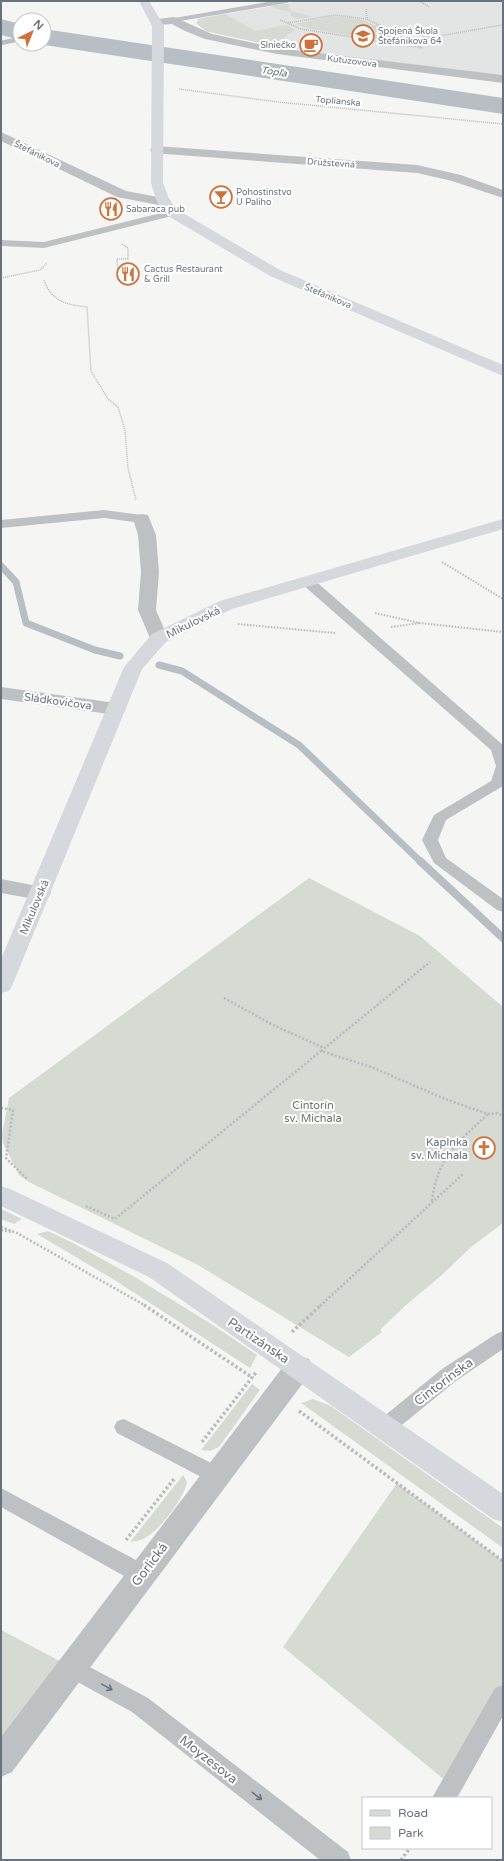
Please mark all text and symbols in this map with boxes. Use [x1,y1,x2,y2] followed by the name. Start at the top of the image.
[12,12,52,52] north arrow
[31,17,46,33] text: N
[350,23,376,49] school or university icon: Spojená Škola Štefánikova 64
[378,25,442,47] place label: Spojená Škola Štefánikova 64
[298,32,324,58] cafe icon: Slniečko
[260,40,297,51] place label: Slniečko
[326,53,378,70] street label: Kutuzovova
[260,64,288,80] water label: Topľa
[315,94,361,109] street label: Toplianska
[12,138,62,170] street label: Štefánikova
[307,156,355,171] street label: Družstevná
[208,184,234,210] bar icon: Pohostinstvo U Paliho
[236,187,292,208] place label: Pohostinstvo U Paliho
[98,196,124,222] restaurant icon: Sabaraca pub
[126,204,185,215] place label: Sabaraca pub
[115,261,141,287] restaurant icon: Cactus Restaurant & Grill
[144,264,223,285] place label: Cactus Restaurant & Grill
[303,281,353,311] street label: Štefánikova
[164,604,222,641] street label: Mikulovská
[23,690,93,713] street label: Sládkovičova
[17,878,52,937] street label: Mikulovská
[284,1099,342,1125] park label: Cintorín sv. Michala
[471,1135,497,1161] church icon: Kaplnka sv. Michala
[411,1136,468,1162] place label: Kaplnka sv. Michala
[224,1314,292,1367] street label: Partizánska
[411,1355,476,1409] street label: Cintorínska
[128,1540,171,1590] street label: Gorlická
[101,1683,113,1691] one-way arrow
[176,1732,241,1787] street label: Moyzesova
[251,1792,262,1800] one-way arrow
[362,1797,492,1849] legend
[398,1806,428,1820] text: Road
[398,1826,424,1840] text: Park

